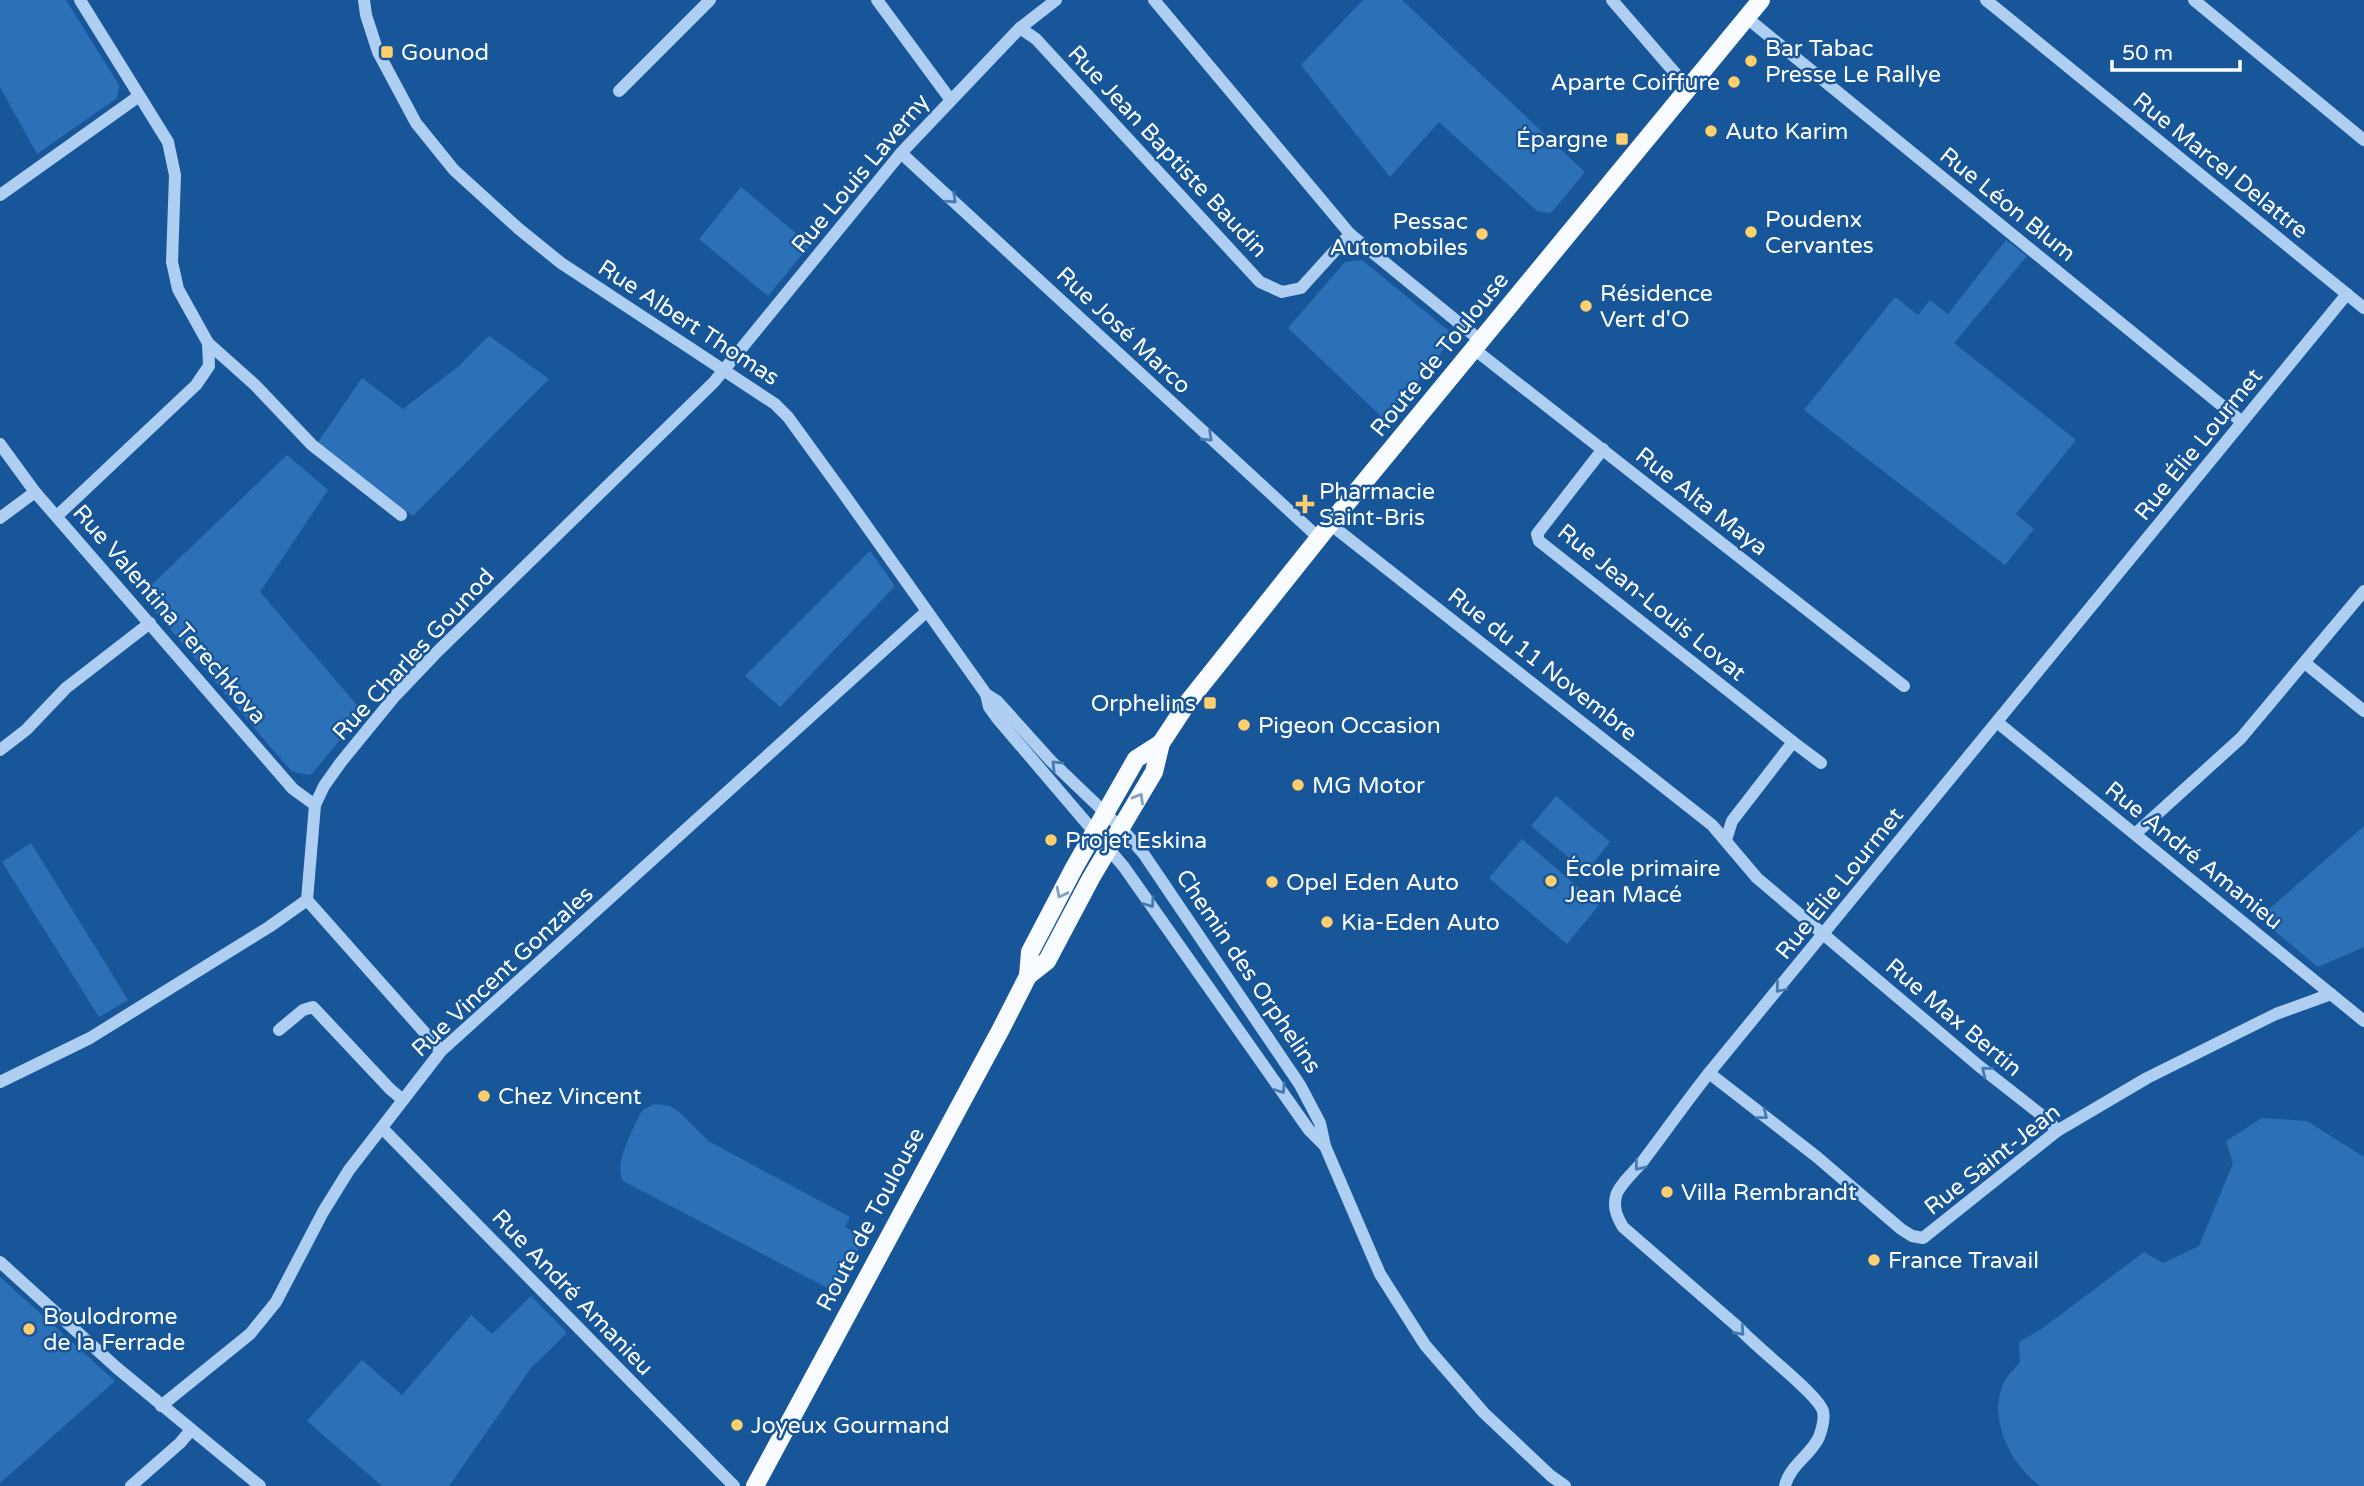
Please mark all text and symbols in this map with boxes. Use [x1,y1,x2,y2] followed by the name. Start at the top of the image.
[2112,28,2240,72] scale bar
[1765,35,1941,89] place label: Bar Tabac Presse Le Rallye
[401,39,489,67] place label: Gounod
[1062,40,1273,263] street label: Rue Jean Baptiste Baudin
[2122,41,2173,66] text: 50 m
[379,44,395,60] marker: Gounod
[1743,53,1759,69] marker: Bar Tabac Presse Le Rallye
[1550,69,1720,97] place label: Aparte Coiffure
[1726,74,1742,90] marker: Aparte Coiffure
[2127,87,2314,245] street label: Rue Marcel Delattre
[786,88,936,259] street label: Rue Louis Laverny
[1725,118,1848,146] place label: Auto Karim
[1703,123,1719,139] marker: Auto Karim
[1516,126,1608,154] place label: Épargne
[1614,131,1630,147] marker: Épargne
[1934,142,2081,268] street label: Rue Léon Blum
[944,190,957,203] one-way arrow
[1765,206,1874,260] place label: Poudenx Cervantes
[1329,208,1468,262] place label: Pessac Automobiles
[1743,224,1759,240] marker: Poudenx Cervantes
[1474,226,1490,242] marker: Pessac Automobiles
[593,254,784,392] street label: Rue Albert Thomas
[1050,261,1196,400] street label: Rue José Marco
[1365,267,1515,443] street label: Route de Toulouse
[1600,280,1713,334] place label: Résidence Vert d'O
[1578,298,1594,314] marker: Résidence Vert d'O
[2129,363,2269,526] street label: Rue Élie Lourmet
[1200,429,1213,442] one-way arrow
[1630,442,1773,562] street label: Rue Alta Maya
[1319,478,1435,532] place label: Pharmacie Saint-Bris
[1297,496,1313,512] marker: Pharmacie Saint-Bris
[66,499,272,730] street label: Rue Valentina Terechkova
[1552,518,1751,687] street label: Rue Jean-Louis Lovat
[327,563,501,746] street label: Rue Charles Gounod
[1442,582,1643,748] street label: Rue du 11 Novembre
[1091,690,1196,718] place label: Orphelins
[1202,695,1218,711] marker: Orphelins
[1258,712,1441,740] place label: Pigeon Occasion
[1236,717,1252,733] marker: Pigeon Occasion
[1051,760,1064,773] one-way arrow
[1312,772,1425,800] place label: MG Motor
[2099,776,2288,936] street label: Rue André Amanieu
[1290,777,1306,793] marker: MG Motor
[1131,793,1144,805] one-way arrow
[1770,802,1910,965] street label: Rue Élie Lourmet
[1065,827,1207,855] place label: Projet Eskina
[1043,832,1059,848] marker: Projet Eskina
[1565,855,1721,909] place label: École primaire Jean Macé
[1170,864,1327,1079] street label: Chemin des Orphelins
[1286,869,1459,897] place label: Opel Eden Auto
[1543,873,1559,889] marker: École primaire Jean Macé
[1264,874,1280,890] marker: Opel Eden Auto
[406,880,599,1063] street label: Rue Vincent Gonzales
[1055,886,1069,898] one-way arrow
[1142,895,1154,908] one-way arrow
[1341,909,1500,937] place label: Kia-Eden Auto
[1319,914,1335,930] marker: Kia-Eden Auto
[1880,953,2027,1083] street label: Rue Max Bertin
[1776,980,1788,993] one-way arrow
[1981,1067,1994,1079] one-way arrow
[1273,1081,1286,1094] one-way arrow
[498,1083,642,1111] place label: Chez Vincent
[476,1088,492,1104] marker: Chez Vincent
[1919,1098,2066,1222] street label: Rue Saint-Jean
[1756,1106,1768,1119] one-way arrow
[811,1123,931,1316] street label: Route de Toulouse
[1634,1159,1647,1171] one-way arrow
[1681,1179,1857,1207] place label: Villa Rembrandt
[1659,1184,1675,1200] marker: Villa Rembrandt
[486,1204,659,1382] street label: Rue André Amanieu
[1888,1247,2039,1275] place label: France Travail
[1866,1252,1882,1268] marker: France Travail
[43,1303,185,1357] place label: Boulodrome de la Ferrade
[21,1321,37,1337] marker: Boulodrome de la Ferrade
[1732,1323,1745,1336] one-way arrow
[751,1412,950,1440] place label: Joyeux Gourmand
[729,1417,745,1433] marker: Joyeux Gourmand

